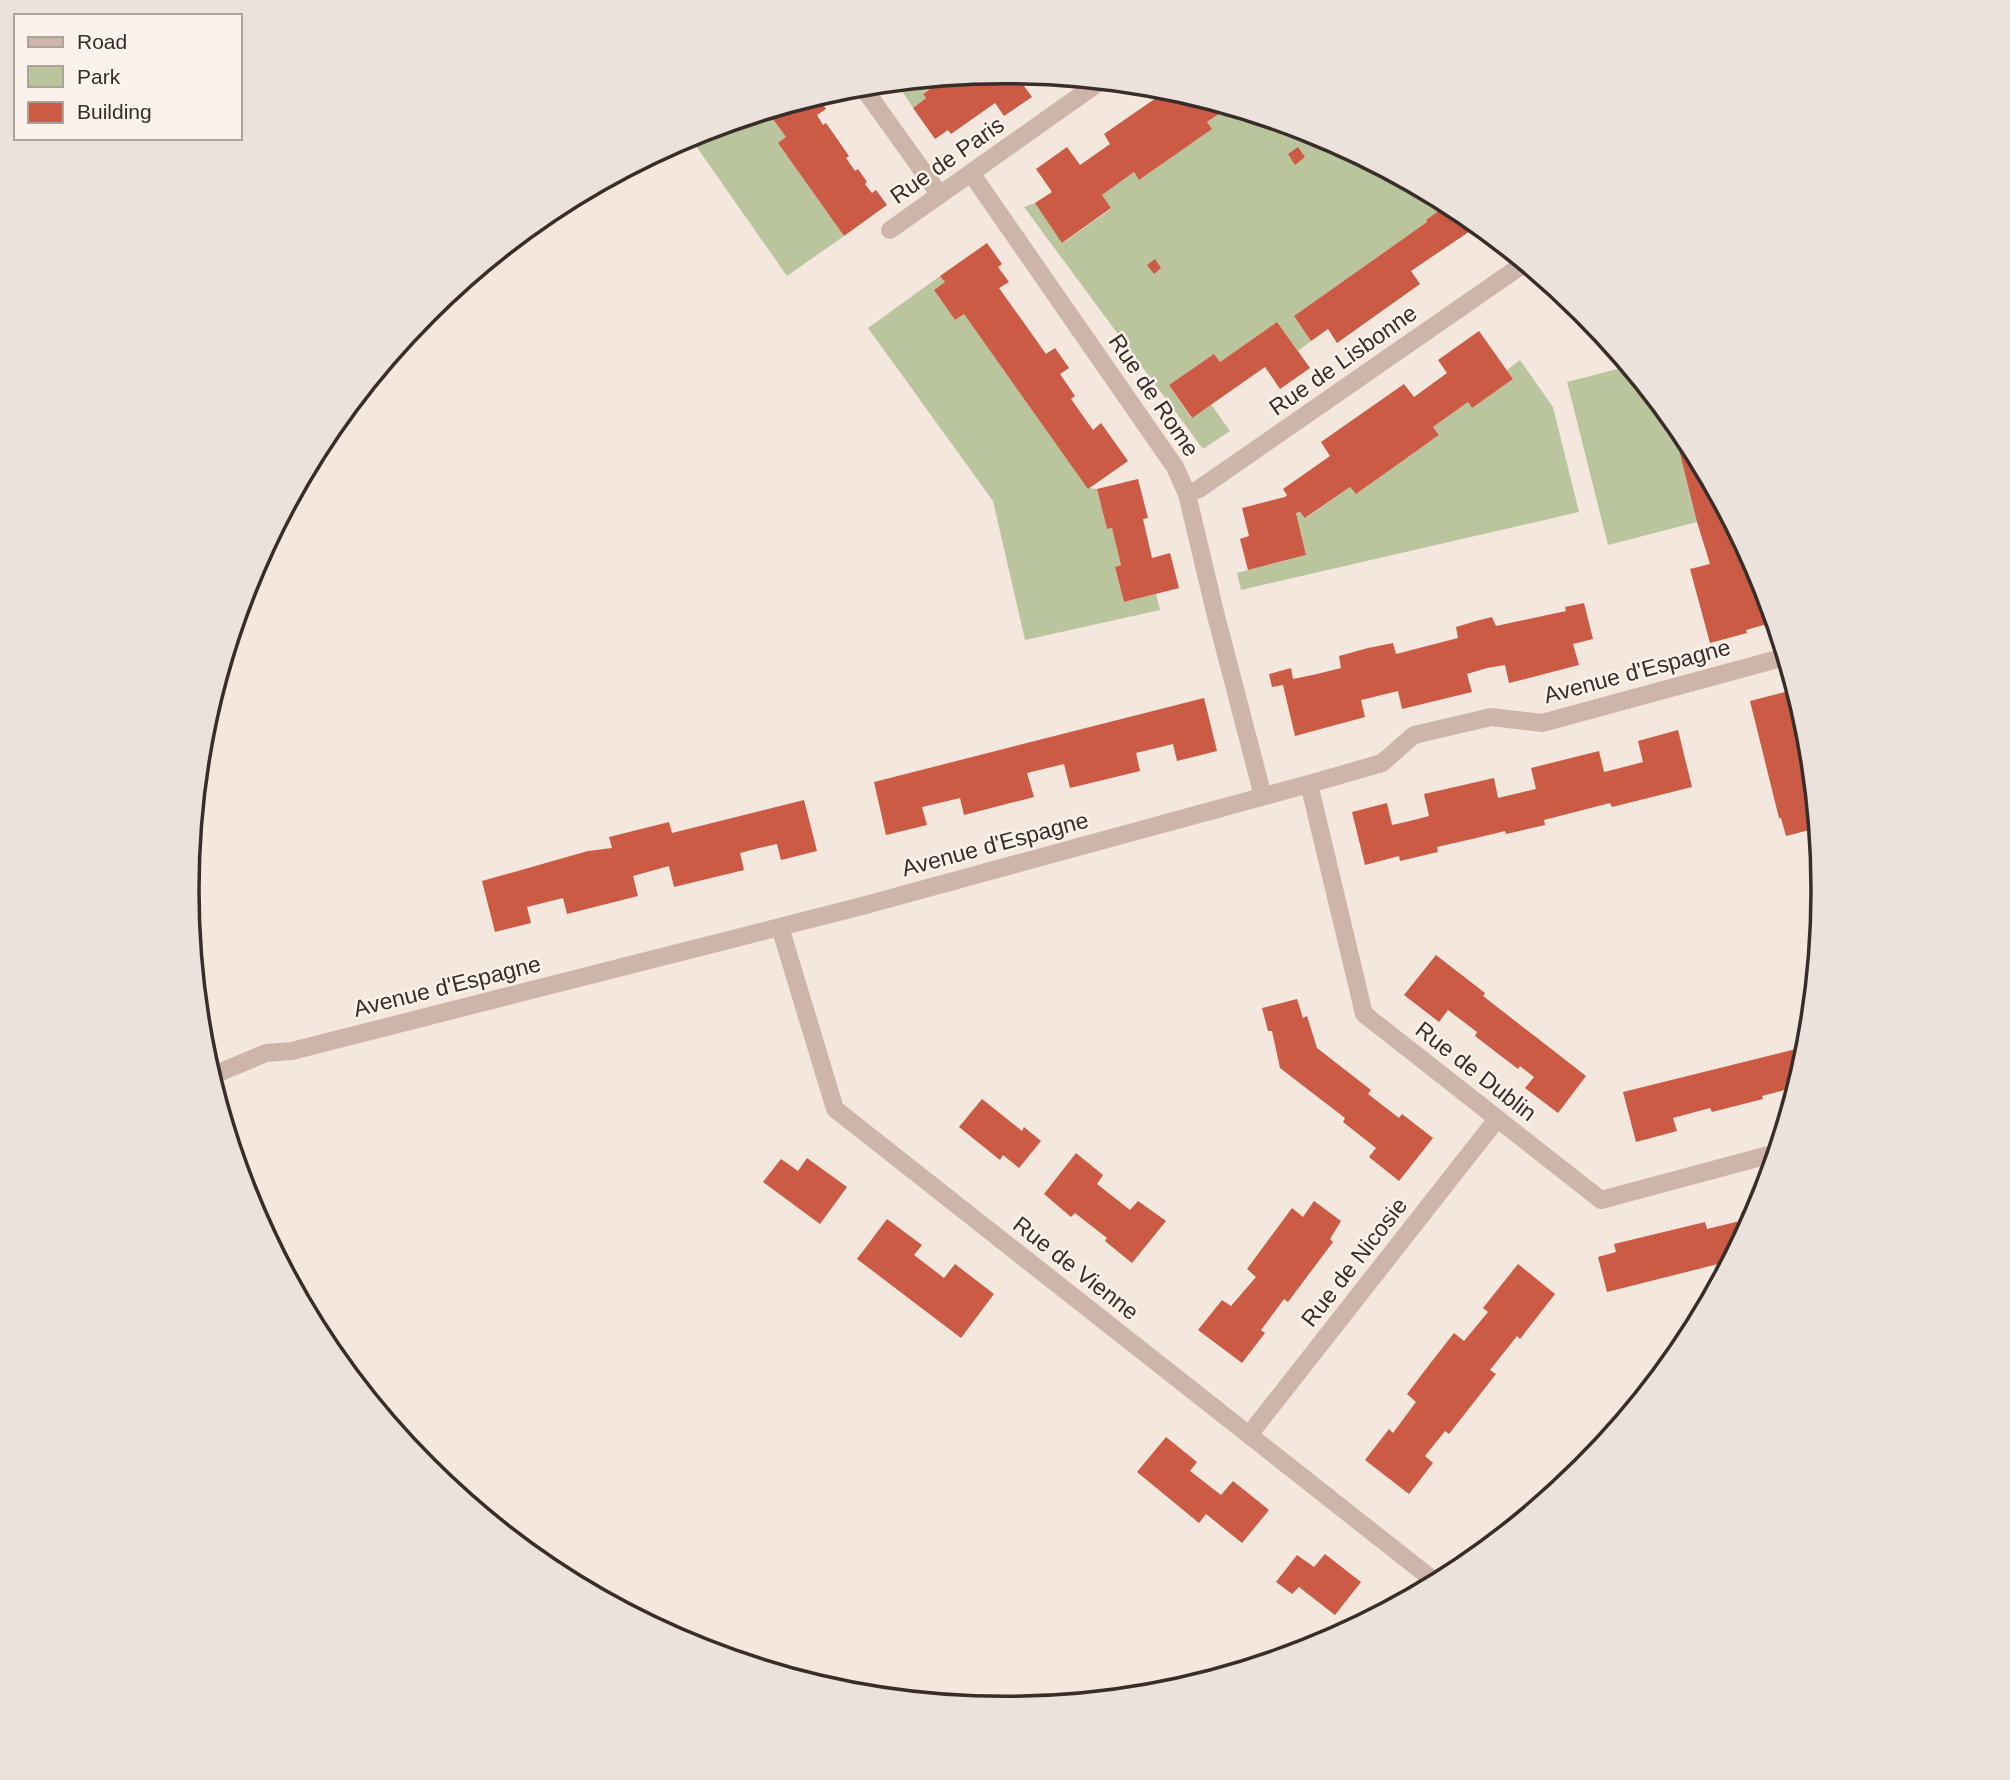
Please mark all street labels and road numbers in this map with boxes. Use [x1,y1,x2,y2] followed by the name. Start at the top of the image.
[885,111,1009,209] street label: Rue de Paris
[1264,299,1422,421] street label: Rue de Lisbonne
[1104,329,1204,461] street label: Rue de Rome
[1541,634,1733,708] street label: Avenue d'Espagne
[899,807,1091,881] street label: Avenue d'Espagne
[351,950,543,1022] street label: Avenue d'Espagne
[1411,1016,1541,1126] street label: Rue de Dublin
[1296,1193,1412,1331] street label: Rue de Nicosie
[1008,1211,1144,1325] street label: Rue de Vienne

